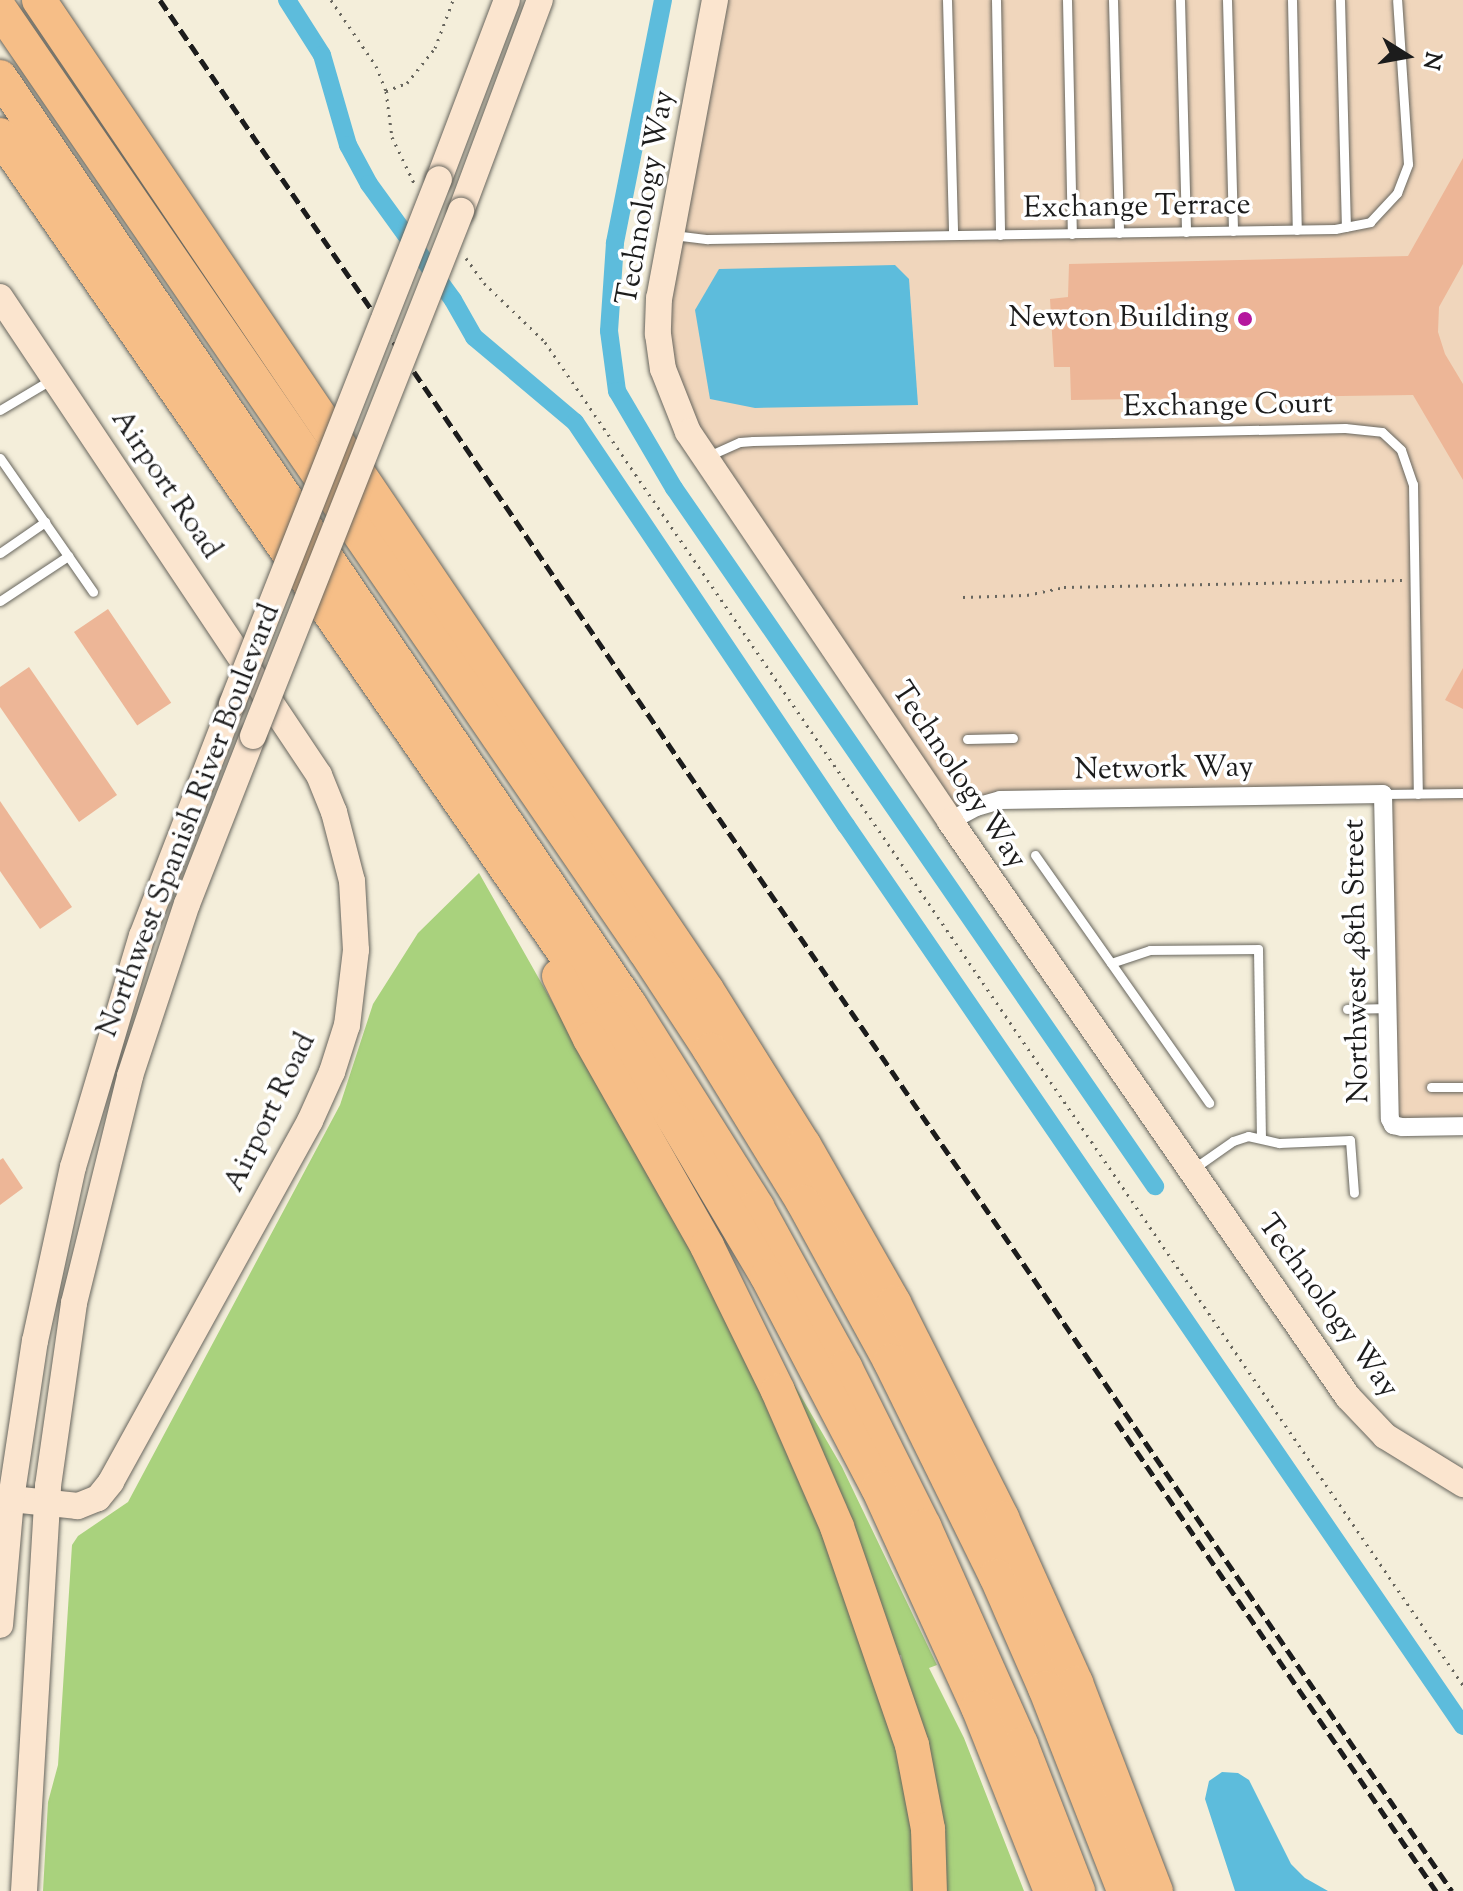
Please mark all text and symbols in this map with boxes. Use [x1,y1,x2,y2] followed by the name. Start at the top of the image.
[1367,16,1447,96] north arrow
[1413,49,1448,72] text: N
[610,88,684,308] street label: Technology Way
[1023,188,1251,228] street label: Exchange Terrace
[1008,301,1229,337] place label: Newton Building
[1236,310,1254,328] marker: Newton Building
[1123,387,1333,427] street label: Exchange Court
[102,403,228,567] street label: Airport Road
[91,599,289,1043] street label: Northwest Spanish River Boulevard
[882,676,1034,876] street label: Technology Way
[1074,750,1254,790] street label: Network Way
[1338,818,1378,1104] street label: Northwest 48th Street
[217,1028,325,1198] street label: Airport Road
[1249,1208,1405,1406] street label: Technology Way

